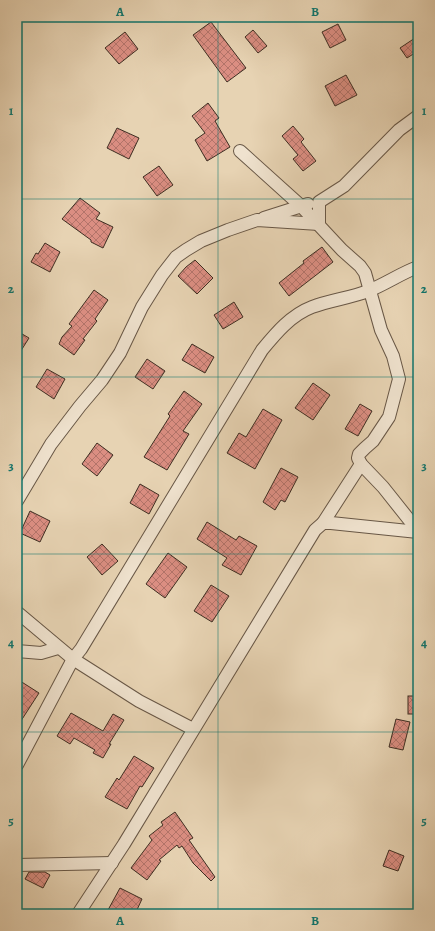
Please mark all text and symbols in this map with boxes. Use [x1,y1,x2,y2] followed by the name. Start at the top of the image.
[115,3,125,20] text: A
[311,3,319,20] text: B
[9,102,14,119] text: 1
[422,102,427,119] text: 1
[8,280,15,297] text: 2
[421,280,428,297] text: 2
[8,457,14,474] text: 3
[421,457,427,474] text: 3
[8,634,14,651] text: 4
[421,634,427,651] text: 4
[8,812,14,829] text: 5
[421,812,427,829] text: 5
[115,912,125,929] text: A
[311,912,319,929] text: B

